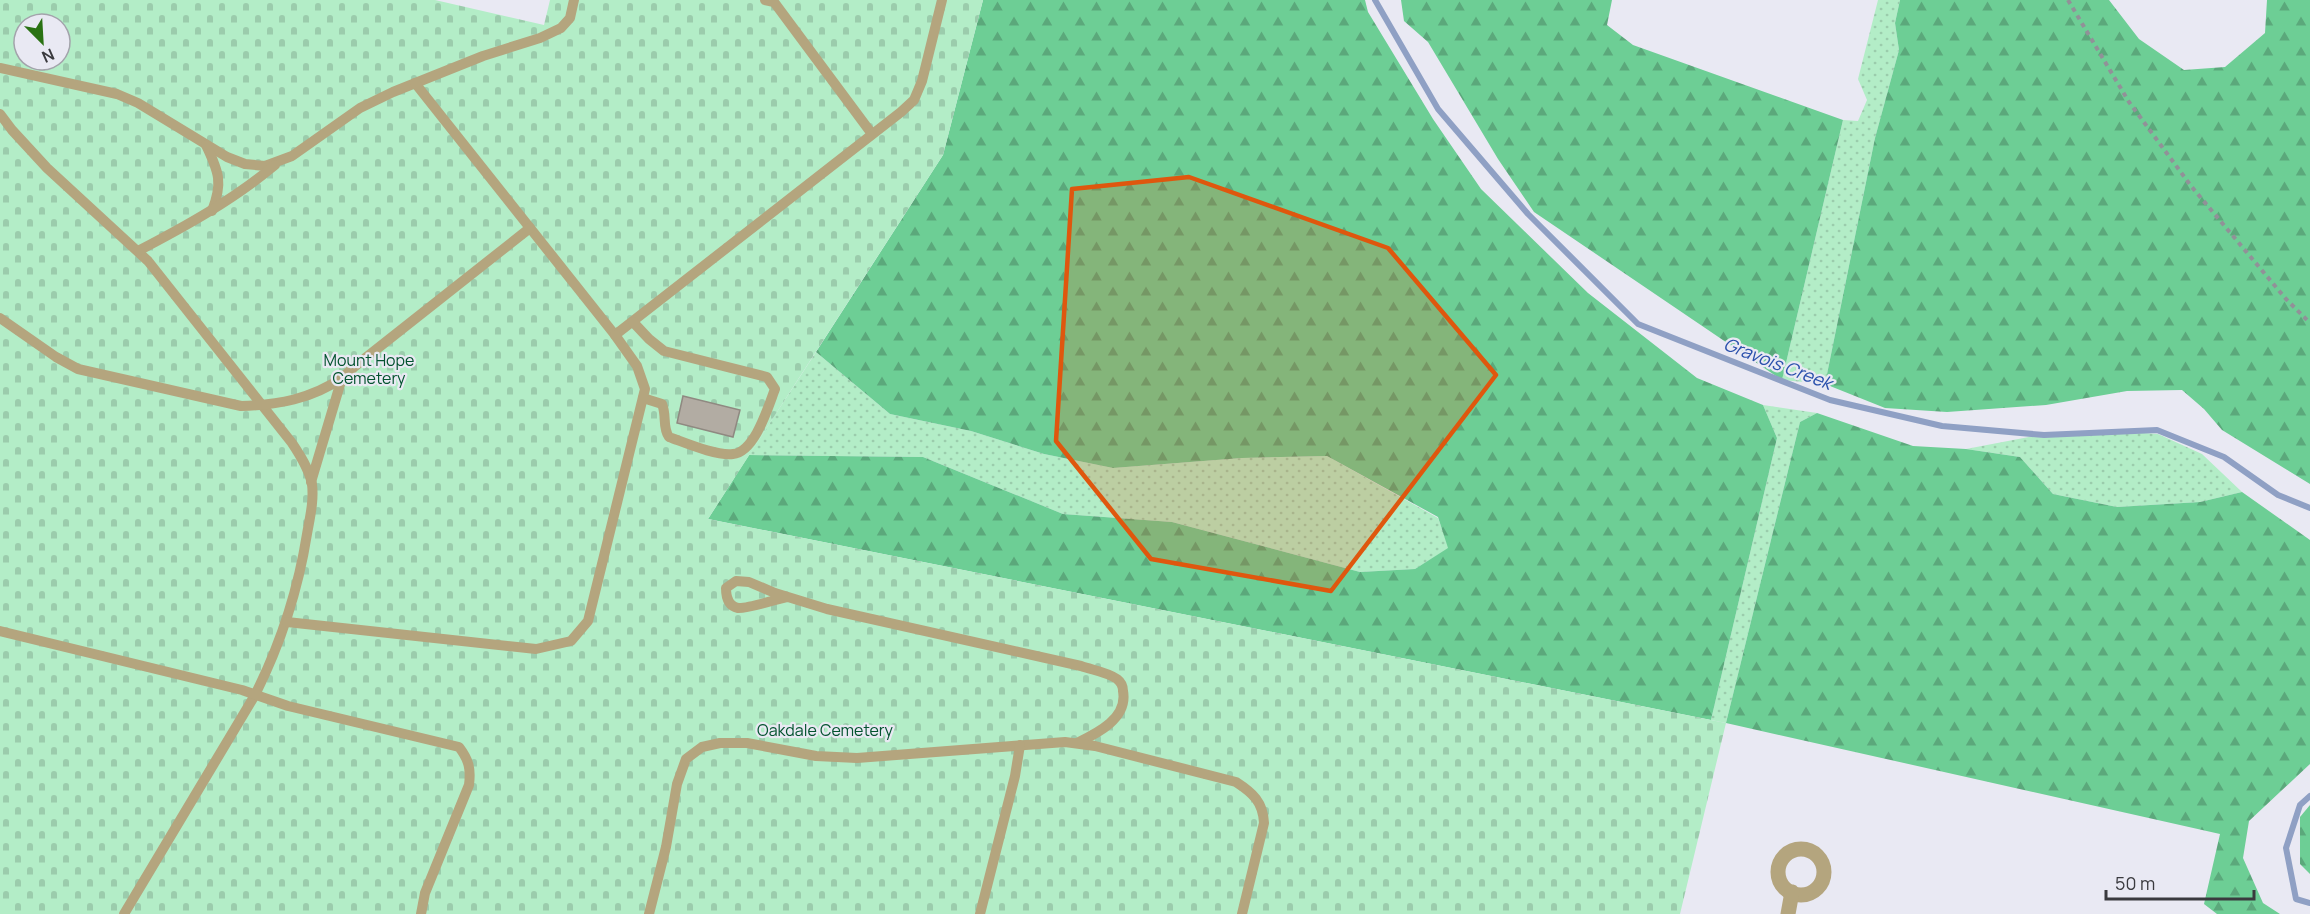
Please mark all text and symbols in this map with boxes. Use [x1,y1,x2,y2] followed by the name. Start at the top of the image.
[12,12,72,72] north arrow
[38,43,58,68] text: N
[1720,331,1839,396] water label: Gravois Creek
[324,349,414,389] park label: Mount Hope Cemetery
[757,719,893,741] park label: Oakdale Cemetery
[2106,863,2254,901] scale bar
[2115,871,2155,895] text: 50 m

